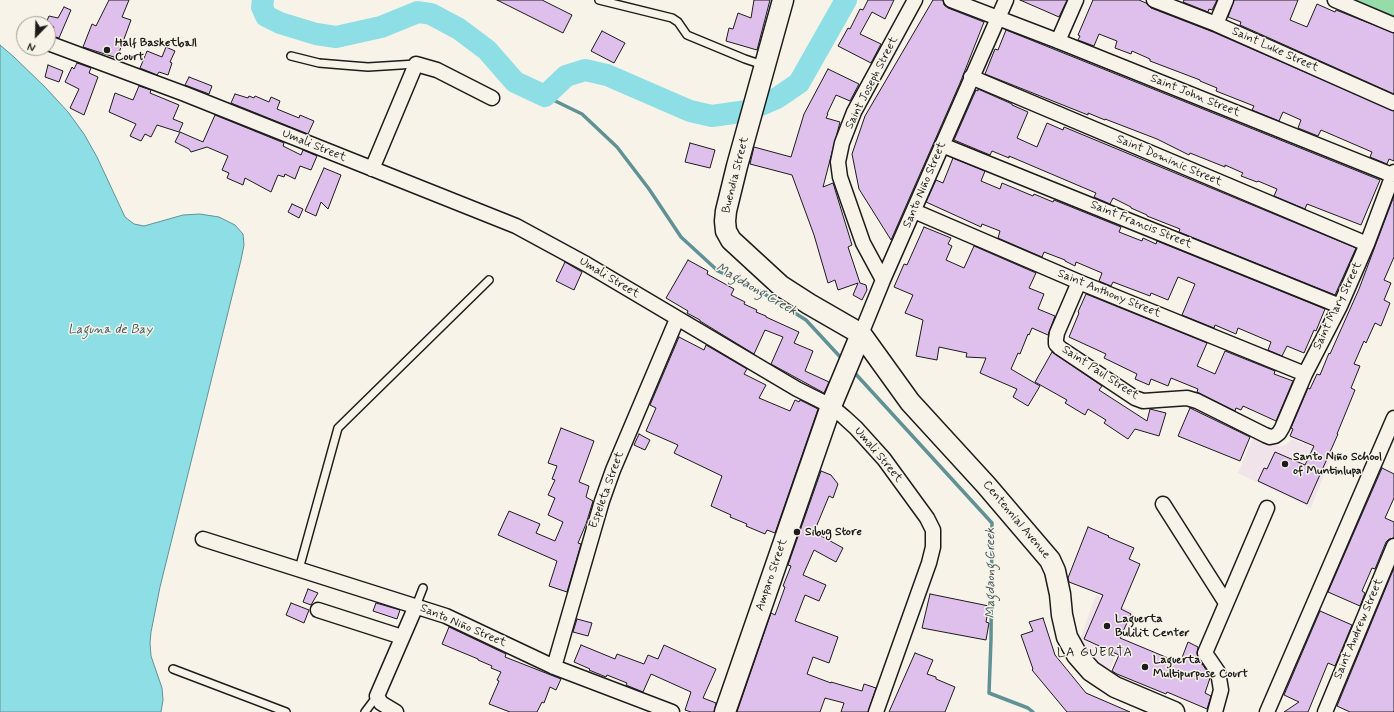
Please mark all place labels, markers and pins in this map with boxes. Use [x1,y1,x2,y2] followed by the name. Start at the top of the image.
[115,36,197,64] place label: Half Basketball Court
[102,45,112,55] marker: Half Basketball Court
[1293,450,1382,478] place label: Santo Niño School of Muntinlupa
[1280,459,1290,469] marker: Santo Niño School of Muntinlupa
[805,525,862,539] place label: Sibug Store
[792,527,802,537] marker: Sibug Store
[1115,612,1190,640] place label: Laguerta Bulilit Center
[1102,621,1112,631] marker: Laguerta Bulilit Center
[1153,653,1248,681] place label: Laguerta Multipurpose Court
[1140,662,1150,672] marker: Laguerta Multipurpose Court

